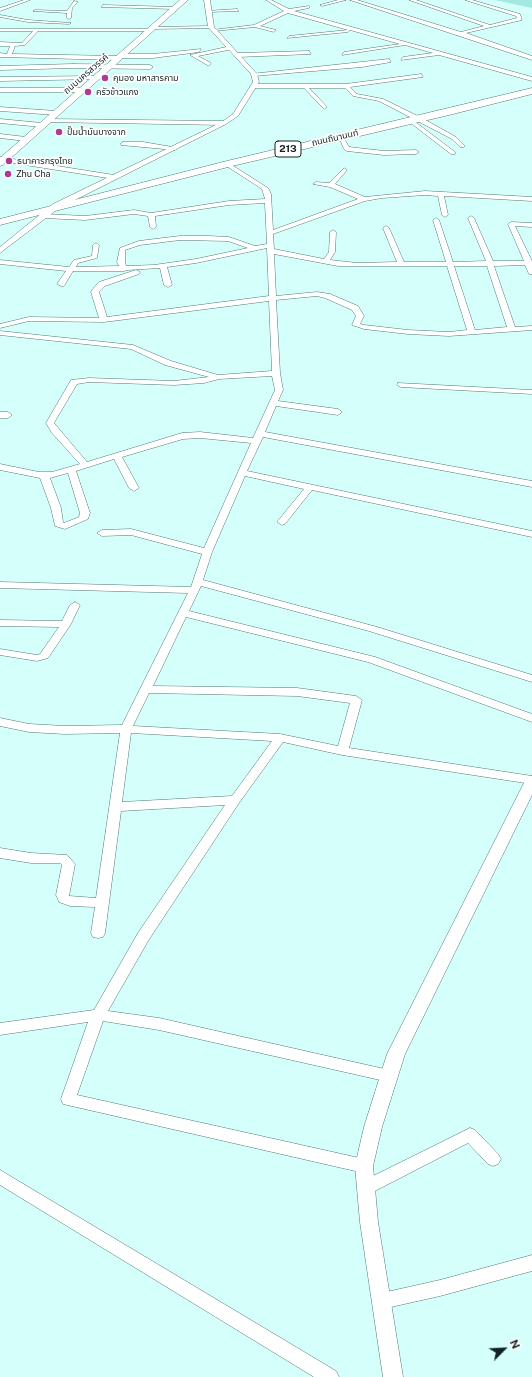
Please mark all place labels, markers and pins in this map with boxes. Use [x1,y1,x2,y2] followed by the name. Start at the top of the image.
[100,73,110,83] marker: คุมอง มหาสารคาม
[113,73,179,83] place label: คุมอง มหาสารคาม
[83,87,93,97] marker: ครัวข้าวแกง
[96,87,139,97] place label: ครัวข้าวแกง
[54,127,64,137] marker: ปั๊มน้ำมันบางจาก
[67,127,126,137] place label: ปั๊มน้ำมันบางจาก
[4,156,14,166] marker: ธนาคารกรุงไทย
[17,156,73,166] place label: ธนาคารกรุงไทย
[3,169,13,179] marker: Zhu Cha
[16,169,51,179] place label: Zhu Cha

